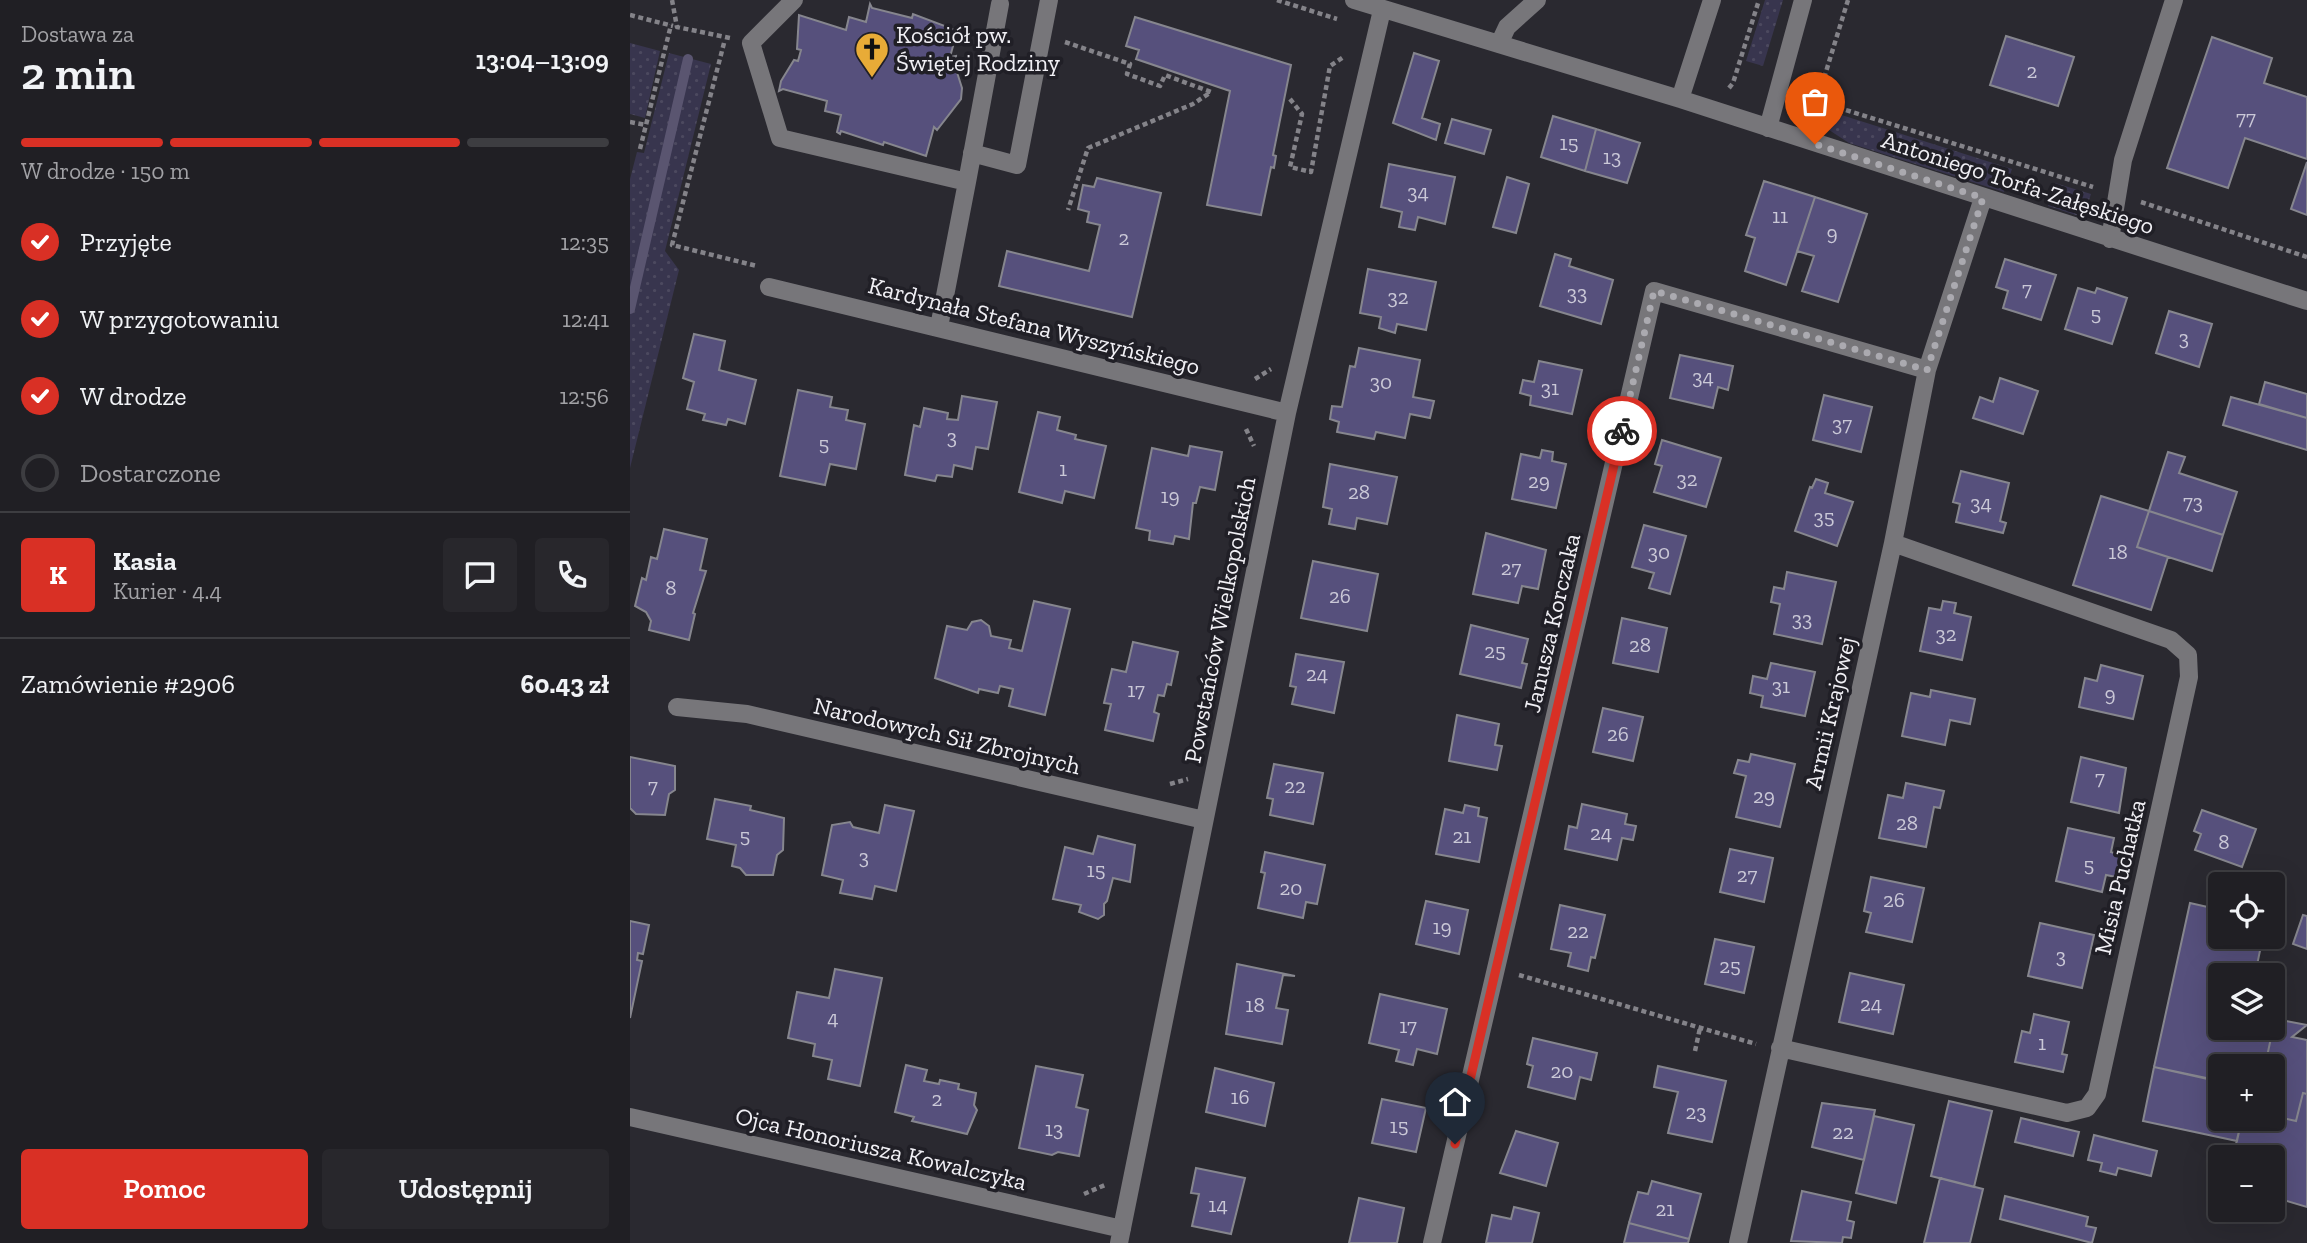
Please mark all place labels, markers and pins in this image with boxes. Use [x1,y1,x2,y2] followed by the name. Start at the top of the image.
[896,20,1061,77] place label: Kościół pw. Świętej Rodziny
[853,30,891,79] church icon: Kościół pw. Świętej Rodziny
[1785,72,1845,144] pin
[1425,1072,1485,1144] pin

